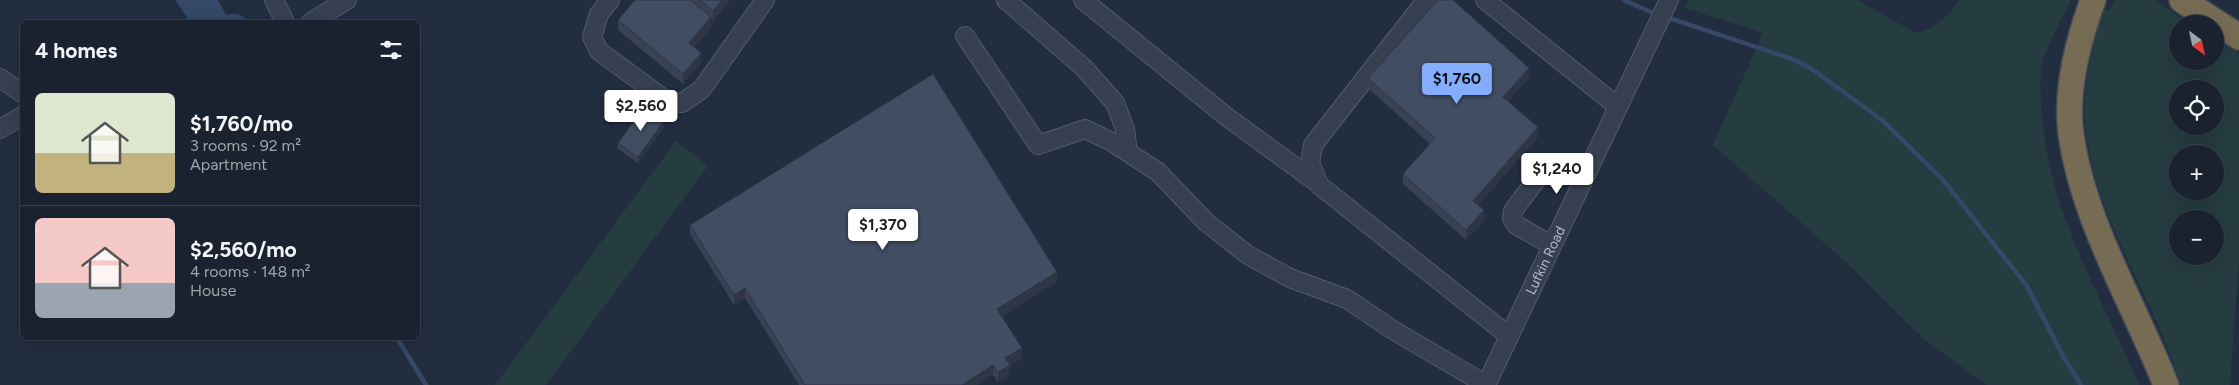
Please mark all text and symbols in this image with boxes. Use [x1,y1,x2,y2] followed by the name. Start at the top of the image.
[2169,15,2224,70] north arrow
[2169,15,2224,265] map controls
[377,36,405,64] icon: filters
[35,38,117,63] text: 4 homes
[1416,62,1498,105] pin: $1,760
[1433,69,1481,88] text: $1,760
[2169,80,2224,135] button: locate
[600,90,682,132] pin: $2,560
[615,96,667,115] text: $2,560
[190,111,293,136] text: $1,760/mo
[75,113,135,173] icon: home
[190,136,301,155] text: 3 rooms · 92 m²
[2169,145,2224,200] button: +
[1516,152,1598,195] pin: $1,240
[190,155,267,174] text: Apartment
[1532,159,1582,178] text: $1,240
[842,208,924,251] pin: $1,370
[2169,210,2224,265] button: −
[859,215,907,234] text: $1,370
[1522,224,1569,298] street label: Lufkin Road
[190,237,297,262] text: $2,560/mo
[75,238,135,298] icon: home
[190,262,311,281] text: 4 rooms · 148 m²
[190,281,236,300] text: House

